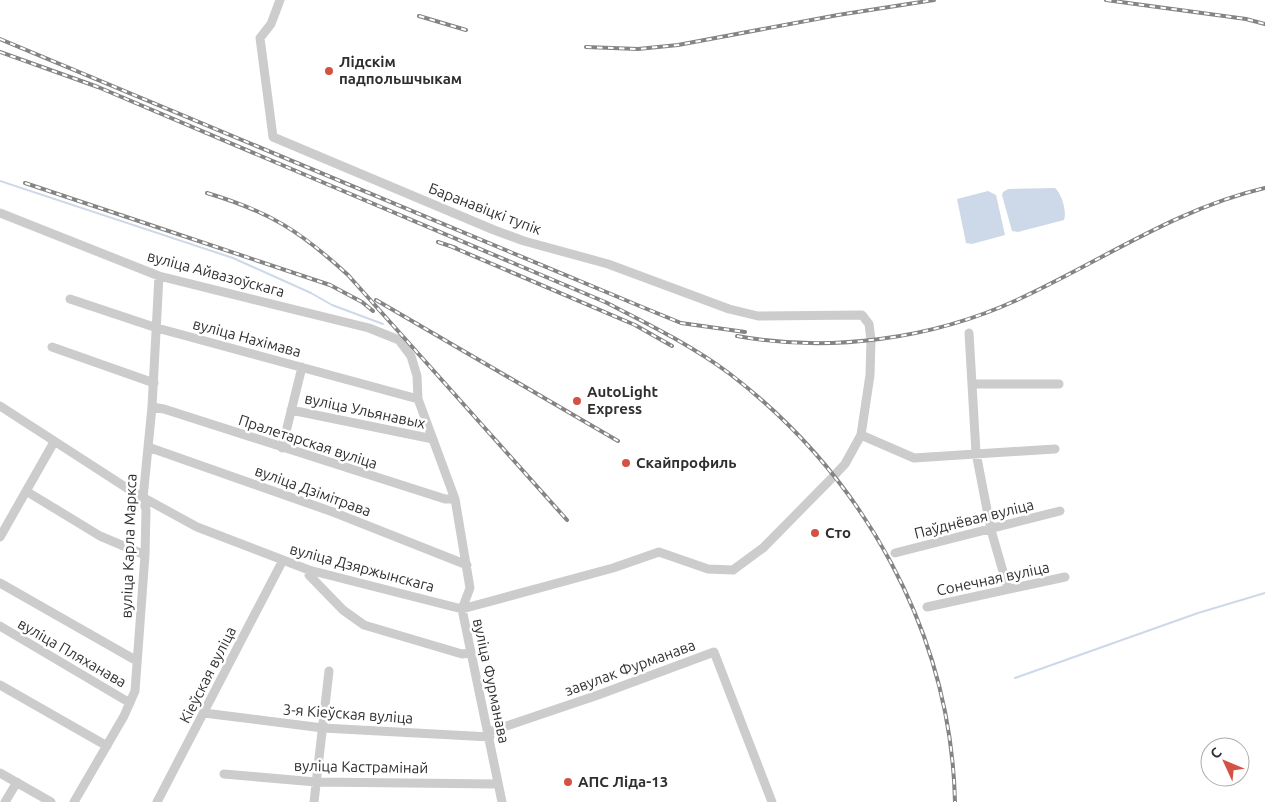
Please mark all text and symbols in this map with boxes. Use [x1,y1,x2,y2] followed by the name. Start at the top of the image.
[339,53,462,87] place label: Лідскім падпольшчыкам
[323,65,335,77] marker: Лідскім падпольшчыкам
[426,179,544,238] street label: Баранавіцкі тупік
[146,247,287,300] street label: вуліца Айвазоўскага
[191,315,303,360] street label: вуліца Нахімава
[587,383,659,417] place label: AutoLight Express
[303,389,428,432] street label: вуліца Ульянавых
[571,395,583,407] marker: AutoLight Express
[237,411,380,472] street label: Пралетарская вуліца
[636,454,737,471] place label: Скайпрофиль
[620,457,632,469] marker: Скайпрофиль
[253,462,374,519] street label: вуліца Дзімітрава
[117,473,140,619] street label: вуліца Карла Маркса
[912,495,1035,542] street label: Паўднёвая вуліца
[825,524,851,541] place label: Сто
[809,527,821,539] marker: Сто
[288,540,436,595] street label: вуліца Дзяржынскага
[935,558,1051,599] street label: Сонечная вуліца
[15,615,130,691] street label: вуліца Пляханава
[470,617,513,745] street label: вуліца Фурманава
[176,624,239,726] street label: Кіеўская вуліца
[562,636,697,699] street label: завулак Фурманава
[282,700,414,727] street label: 3-я Кіеўская вуліца
[1200,737,1250,787] north arrow
[1207,744,1225,762] text: С
[294,757,428,776] street label: вуліца Кастрамінай
[578,773,668,790] place label: АПС Ліда-13
[562,776,574,788] marker: АПС Ліда-13

